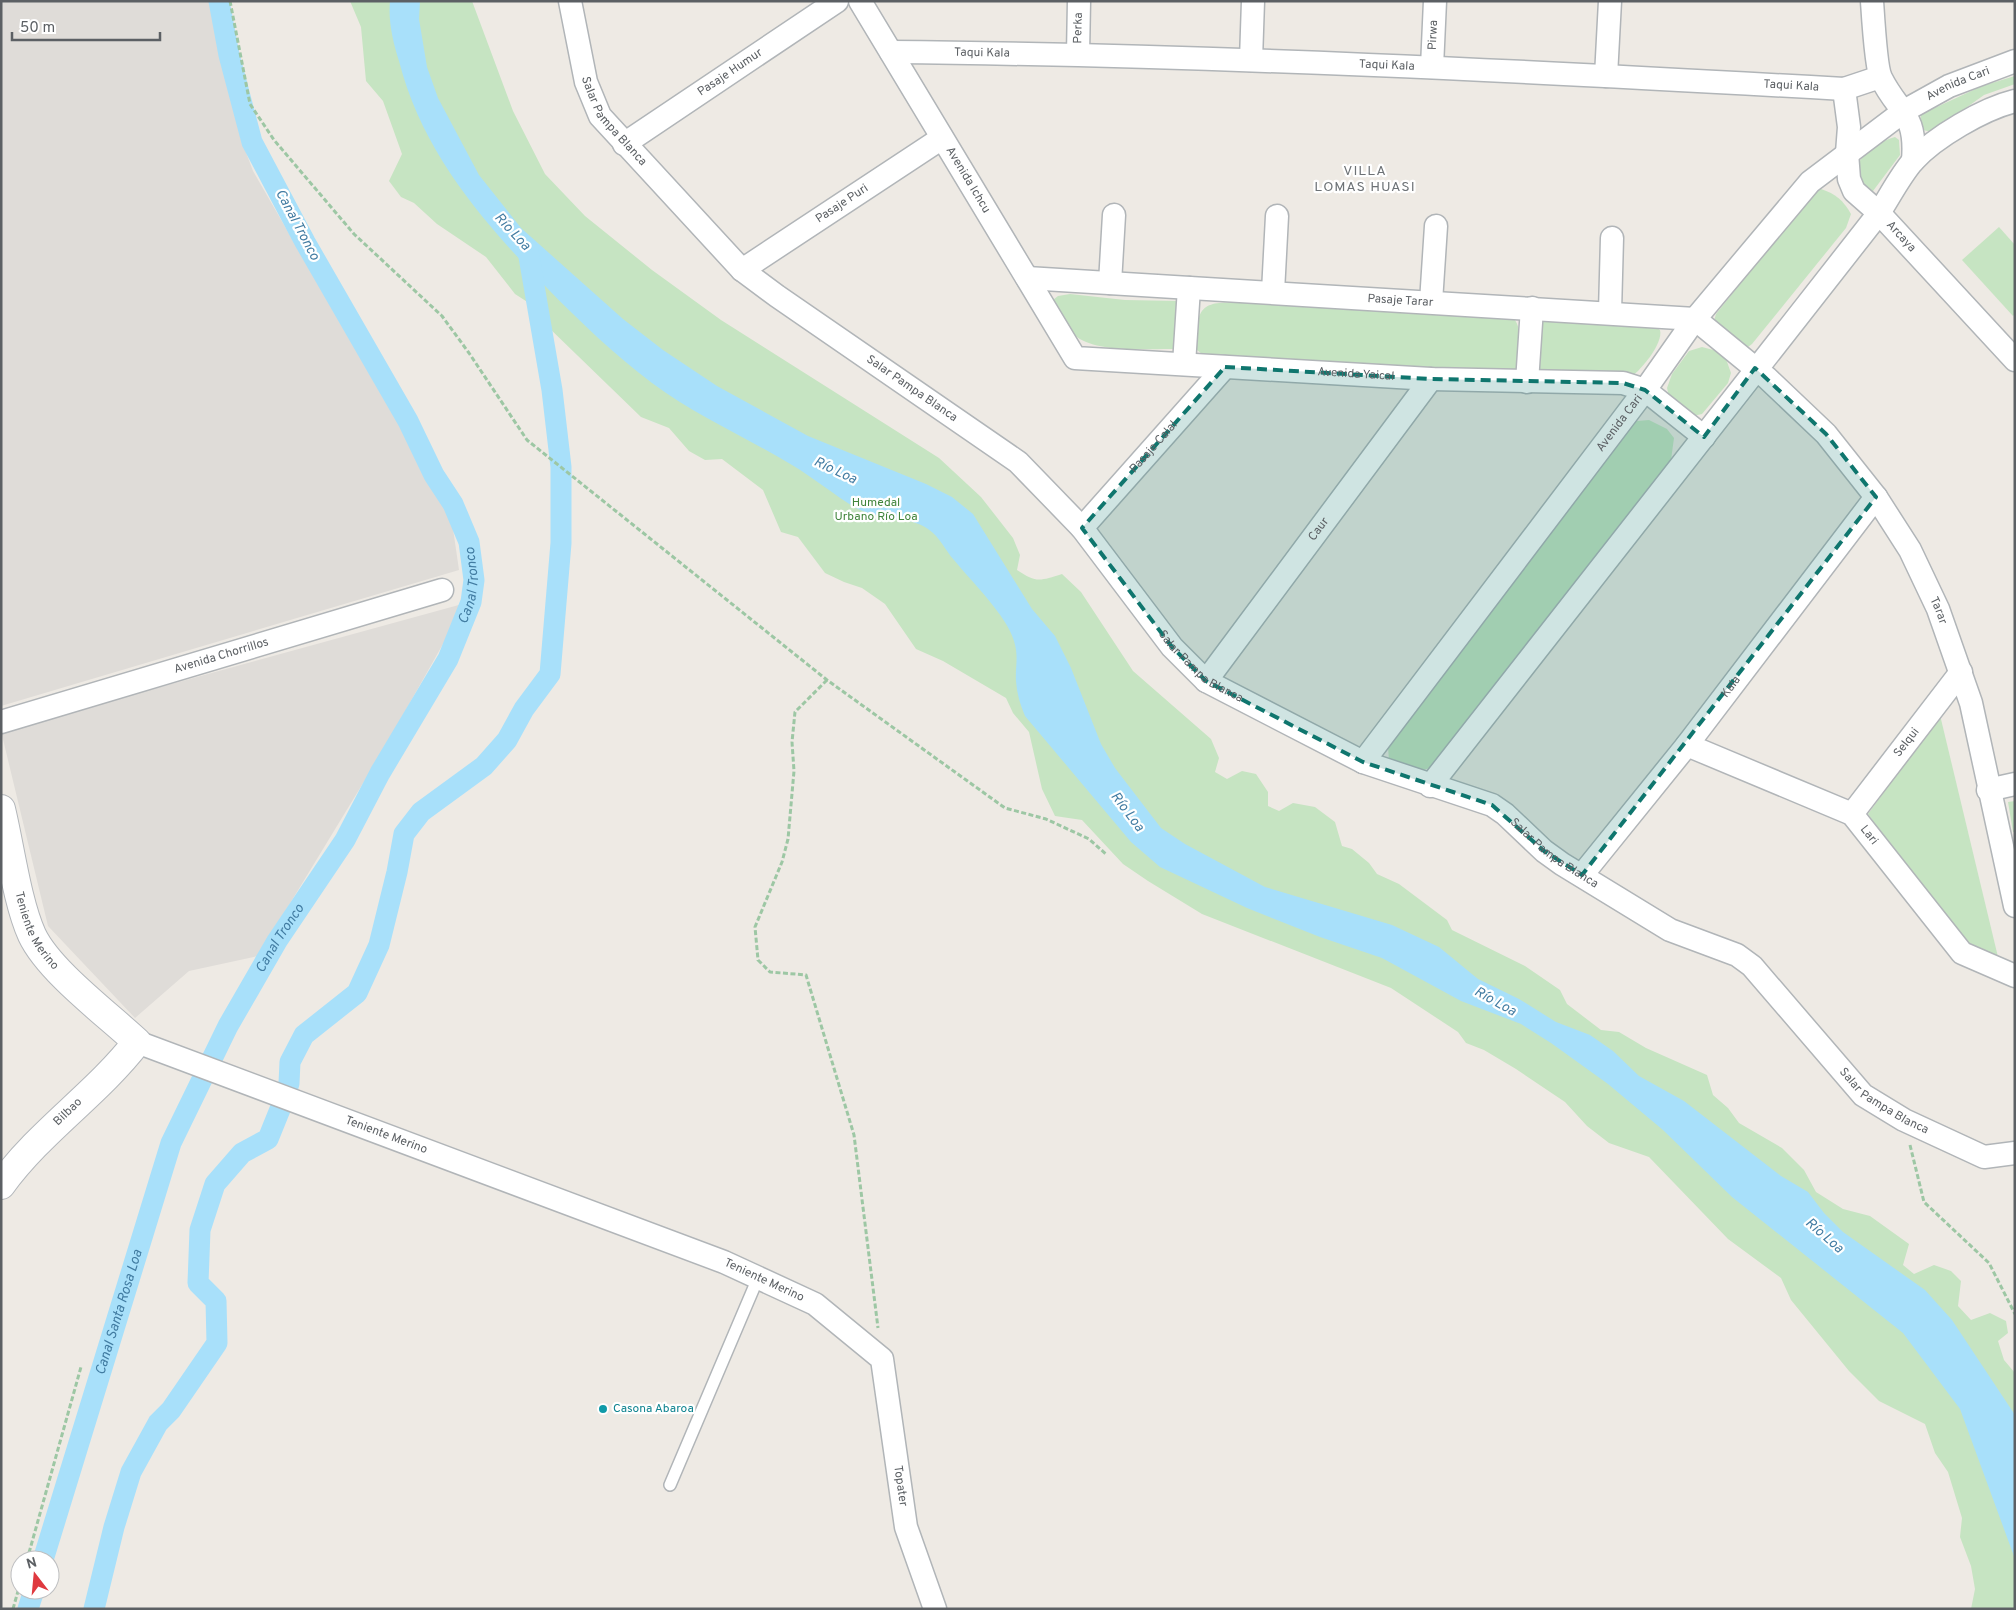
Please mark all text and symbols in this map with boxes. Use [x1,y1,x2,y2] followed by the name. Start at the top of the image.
[12,10,160,42] scale bar
[1070,12,1087,44] street label: Perka
[20,19,55,38] text: 50 m
[1425,20,1442,50] street label: Pirwa
[695,45,766,100] street label: Pasaje Humur
[954,45,1010,62] street label: Taqui Kala
[1359,57,1415,75] street label: Taqui Kala
[1924,63,1992,105] street label: Avenida Cari
[577,75,650,170] street label: Salar Pampa Blanca
[1763,76,1820,96] street label: Taqui Kala
[942,144,994,216] street label: Avenida Ichcu
[1314,163,1416,196] district label: VILLA LOMAS HUASI
[813,181,872,227] street label: Pasaje Puri
[271,187,323,264] water label: Canal Tronco
[490,210,534,255] water label: Río Loa
[1882,218,1919,256] street label: Arcaya
[1367,291,1434,311] street label: Pasaje Tarar
[863,352,961,426] street label: Salar Pampa Blanca
[1317,364,1395,385] street label: Avenida Yaical
[1593,391,1647,455] street label: Avenida Cari
[1126,418,1181,477] street label: Pasaje Calal
[811,454,860,489] water label: Río Loa
[834,495,918,525] park label: Humedal Urbano Río Loa
[1305,514,1333,544] street label: Caur
[455,546,483,627] water label: Canal Tronco
[1925,594,1951,627] street label: Tarar
[1154,627,1246,707] street label: Salar Pampa Blanca
[172,634,271,678] street label: Avenida Chorrillos
[1718,673,1745,701] street label: Kala
[1890,725,1923,761] street label: Selqui
[1107,789,1148,836] water label: Río Loa
[1506,815,1601,892] street label: Salar Pampa Blanca
[1856,822,1882,848] street label: Lari
[11,890,62,974] street label: Teniente Merino
[252,900,308,976] water label: Canal Tronco
[1471,984,1520,1021] water label: Río Loa
[1835,1065,1931,1138] street label: Salar Pampa Blanca
[50,1094,86,1130] street label: Bilbao
[343,1113,430,1158] street label: Teniente Merino
[1801,1215,1847,1258] water label: Río Loa
[92,1247,146,1377] water label: Canal Santa Rosa Loa
[721,1255,807,1306] street label: Teniente Merino
[613,1401,694,1417] place label: Casona Abaroa
[597,1403,609,1415] marker: Casona Abaroa
[889,1464,911,1508] street label: Topater
[10,1550,60,1600] north arrow
[25,1554,39,1574] text: N

